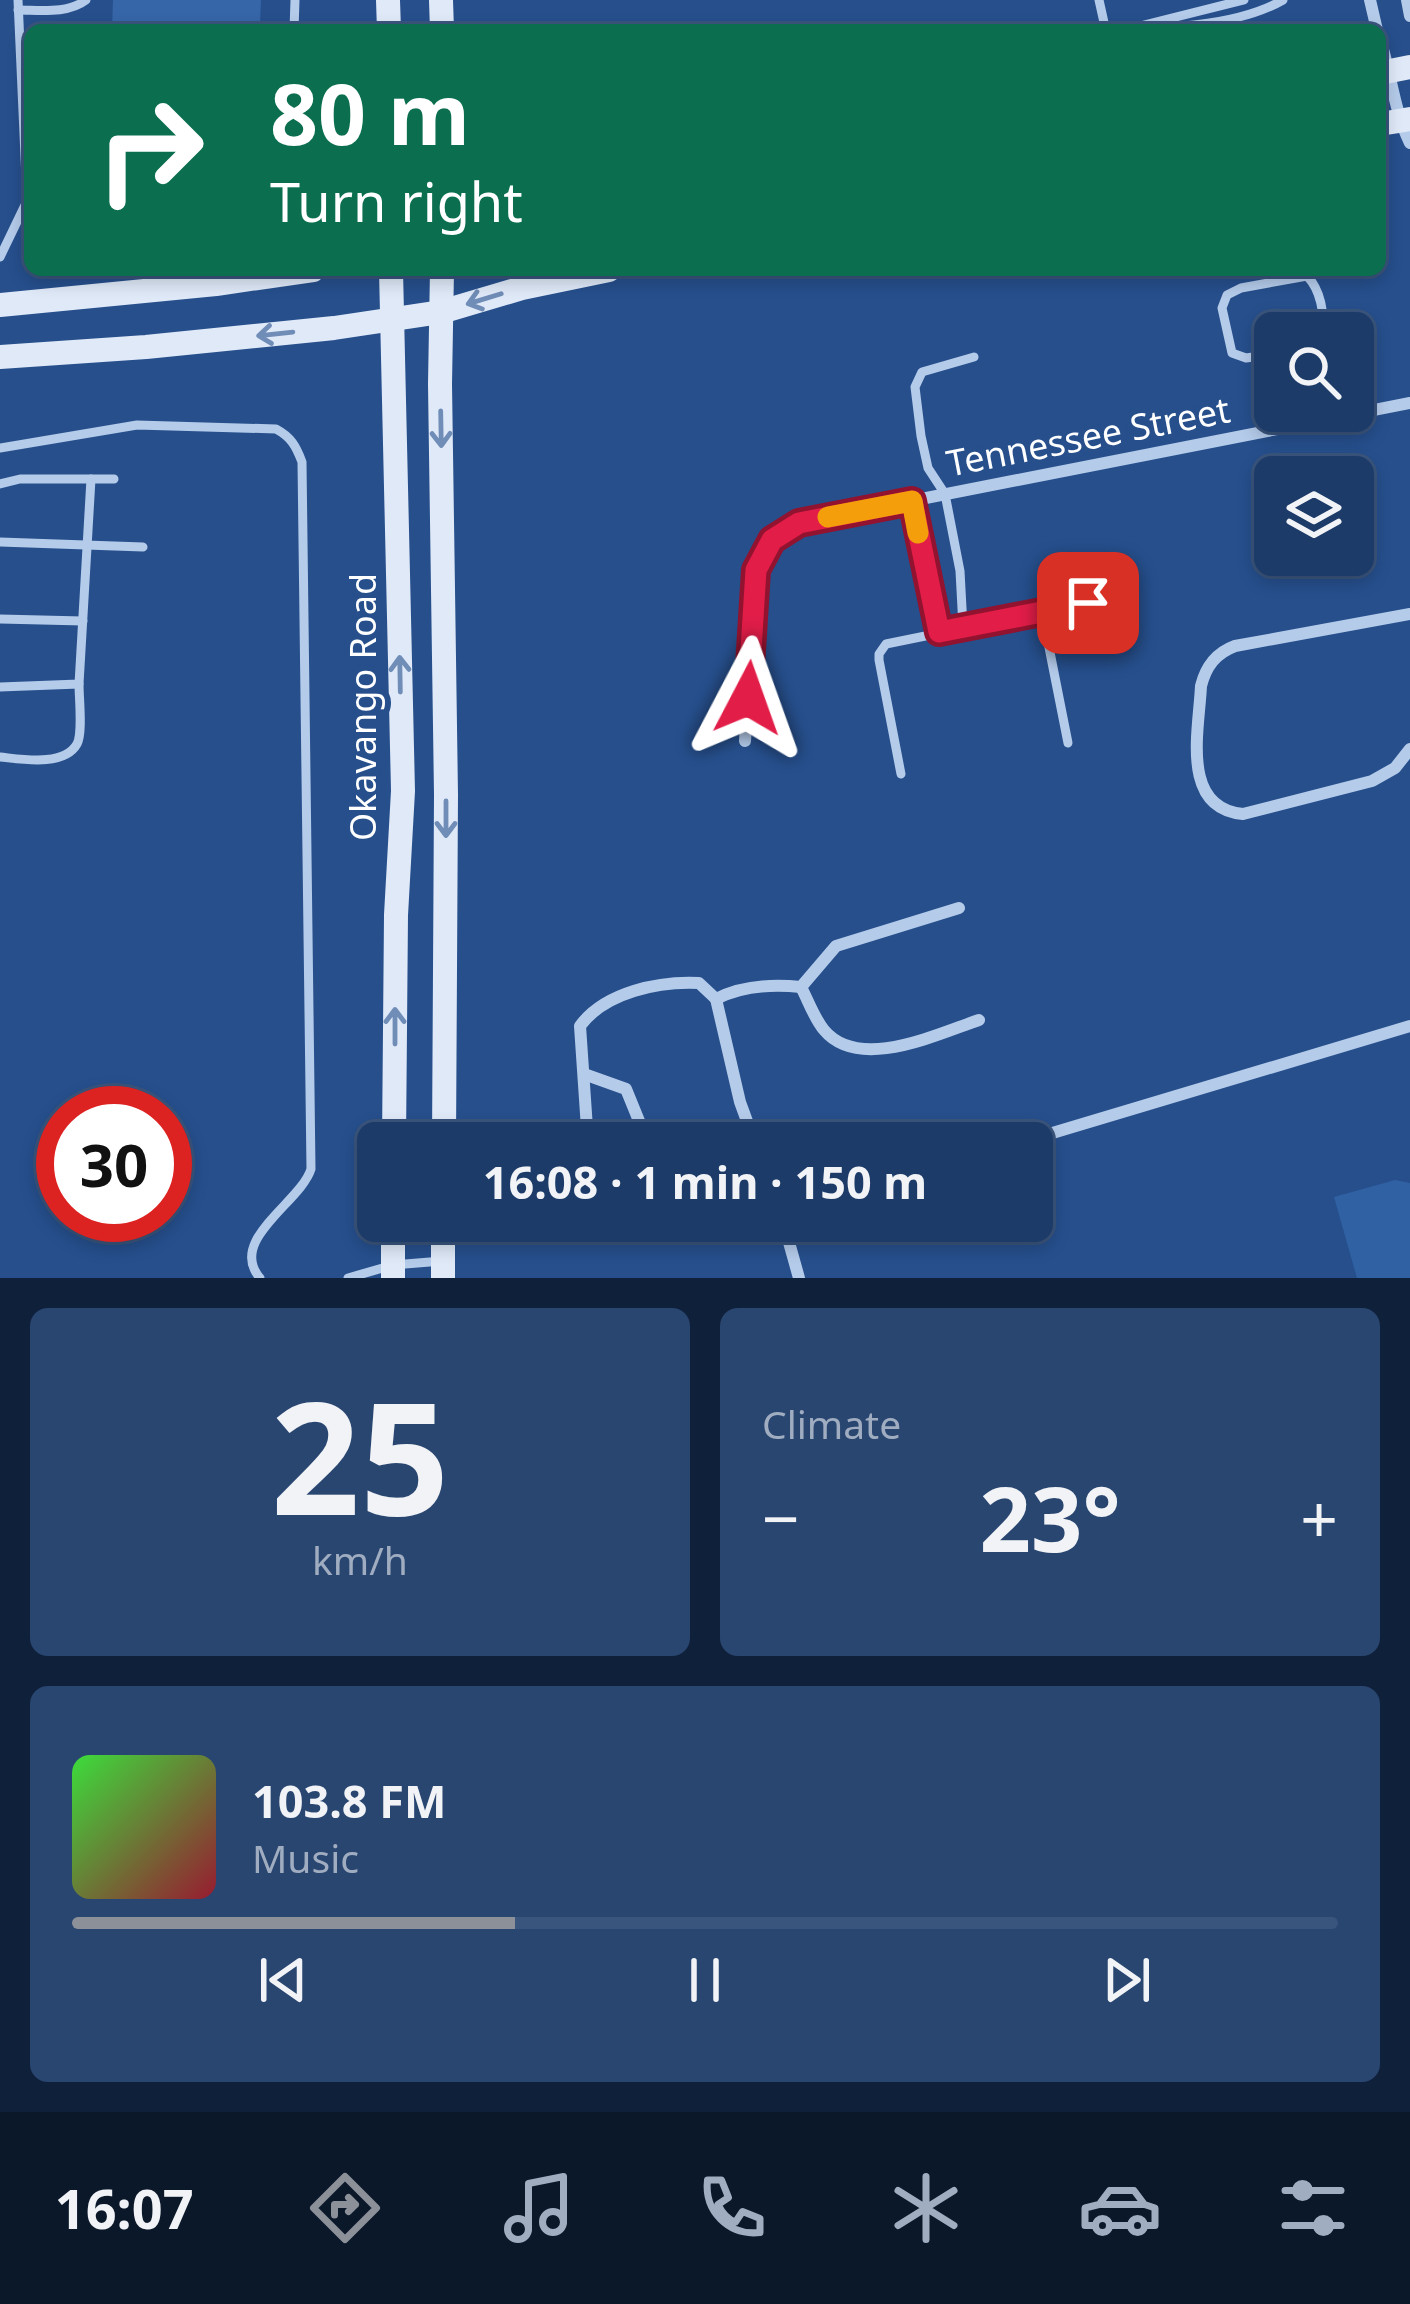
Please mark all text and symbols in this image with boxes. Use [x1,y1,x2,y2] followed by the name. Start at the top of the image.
[270,55,470,170] text: 80 m
[72,72,228,228] icon: right
[270,164,523,238] text: Turn right
[466,289,504,311] one-way arrow
[1254,312,1374,576] map controls
[1254,312,1374,432] button: search
[256,323,295,346] one-way arrow
[942,385,1234,487] street label: Tennessee Street
[429,409,452,448] one-way arrow
[1254,456,1374,576] button: layers
[1037,552,1139,654] pin
[1055,570,1121,636] icon: arrive
[338,573,387,841] street label: Okavango Road
[685,635,811,761] position arrow
[389,655,412,694] one-way arrow
[435,799,457,838] one-way arrow
[384,1007,406,1046] one-way arrow
[36,1086,192,1242] speed limit sign: 30
[483,1151,927,1212] text: 16:08 · 1 min · 150 m
[271,1348,449,1561] text: 25
[762,1397,901,1450] text: Climate
[979,1456,1121,1578] text: 23°
[762,1472,800,1562] text: −
[1300,1472,1338,1562] text: +
[312,1533,408,1586] text: km/h
[252,1770,446,1831] text: 103.8 FM
[252,1831,359,1884] text: Music
[250,1947,316,2013] icon: previous
[672,1947,738,2013] icon: pause
[1094,1947,1160,2013] icon: next
[303,2166,387,2250] icon: directions
[497,2166,581,2250] icon: music
[690,2166,774,2250] icon: phone
[884,2166,968,2250] icon: climate
[1078,2166,1162,2250] icon: car
[1271,2166,1355,2250] icon: filters
[55,2171,194,2245] text: 16:07

